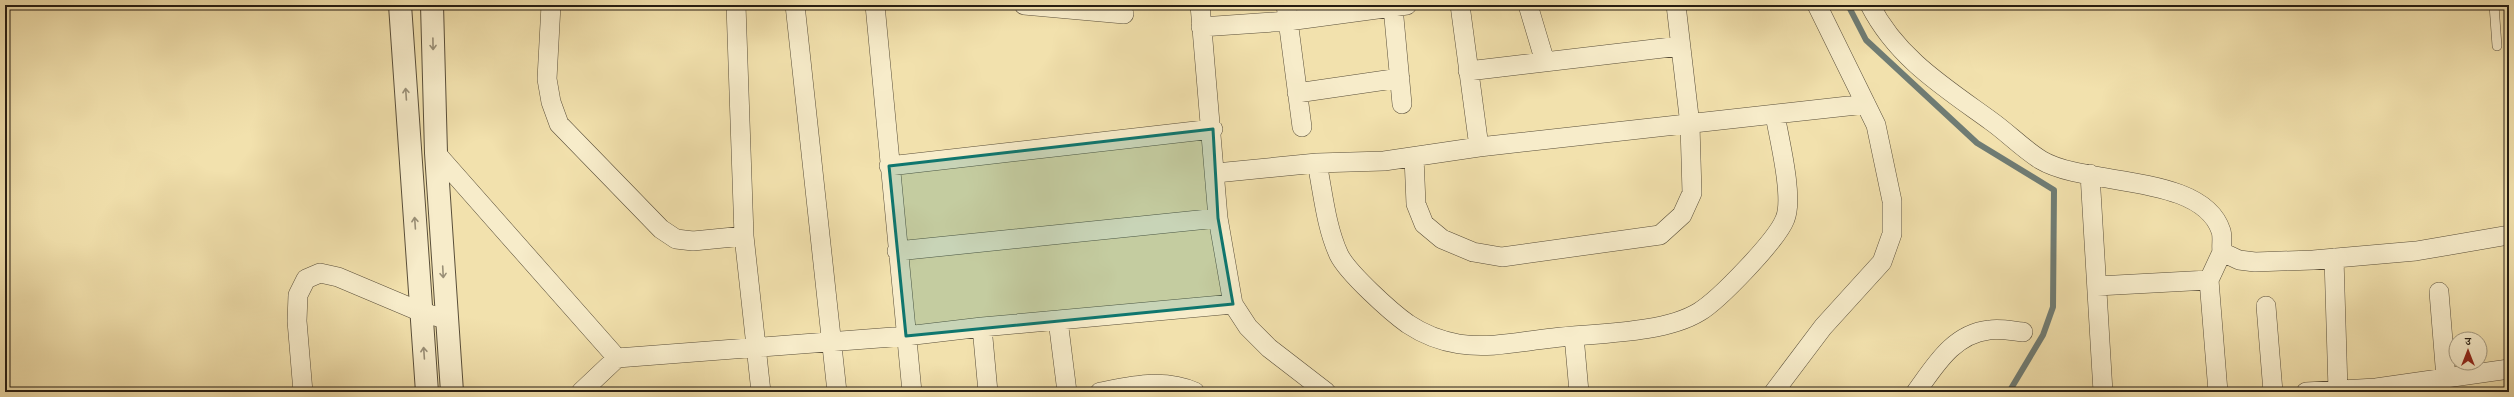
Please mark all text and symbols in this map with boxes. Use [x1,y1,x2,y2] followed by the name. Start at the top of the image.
[429,37,437,50] one-way arrow
[402,88,409,101] one-way arrow
[411,217,418,230] one-way arrow
[440,265,447,278] one-way arrow
[2448,331,2488,371] north arrow
[2464,335,2472,349] text: उ
[420,347,427,360] one-way arrow

